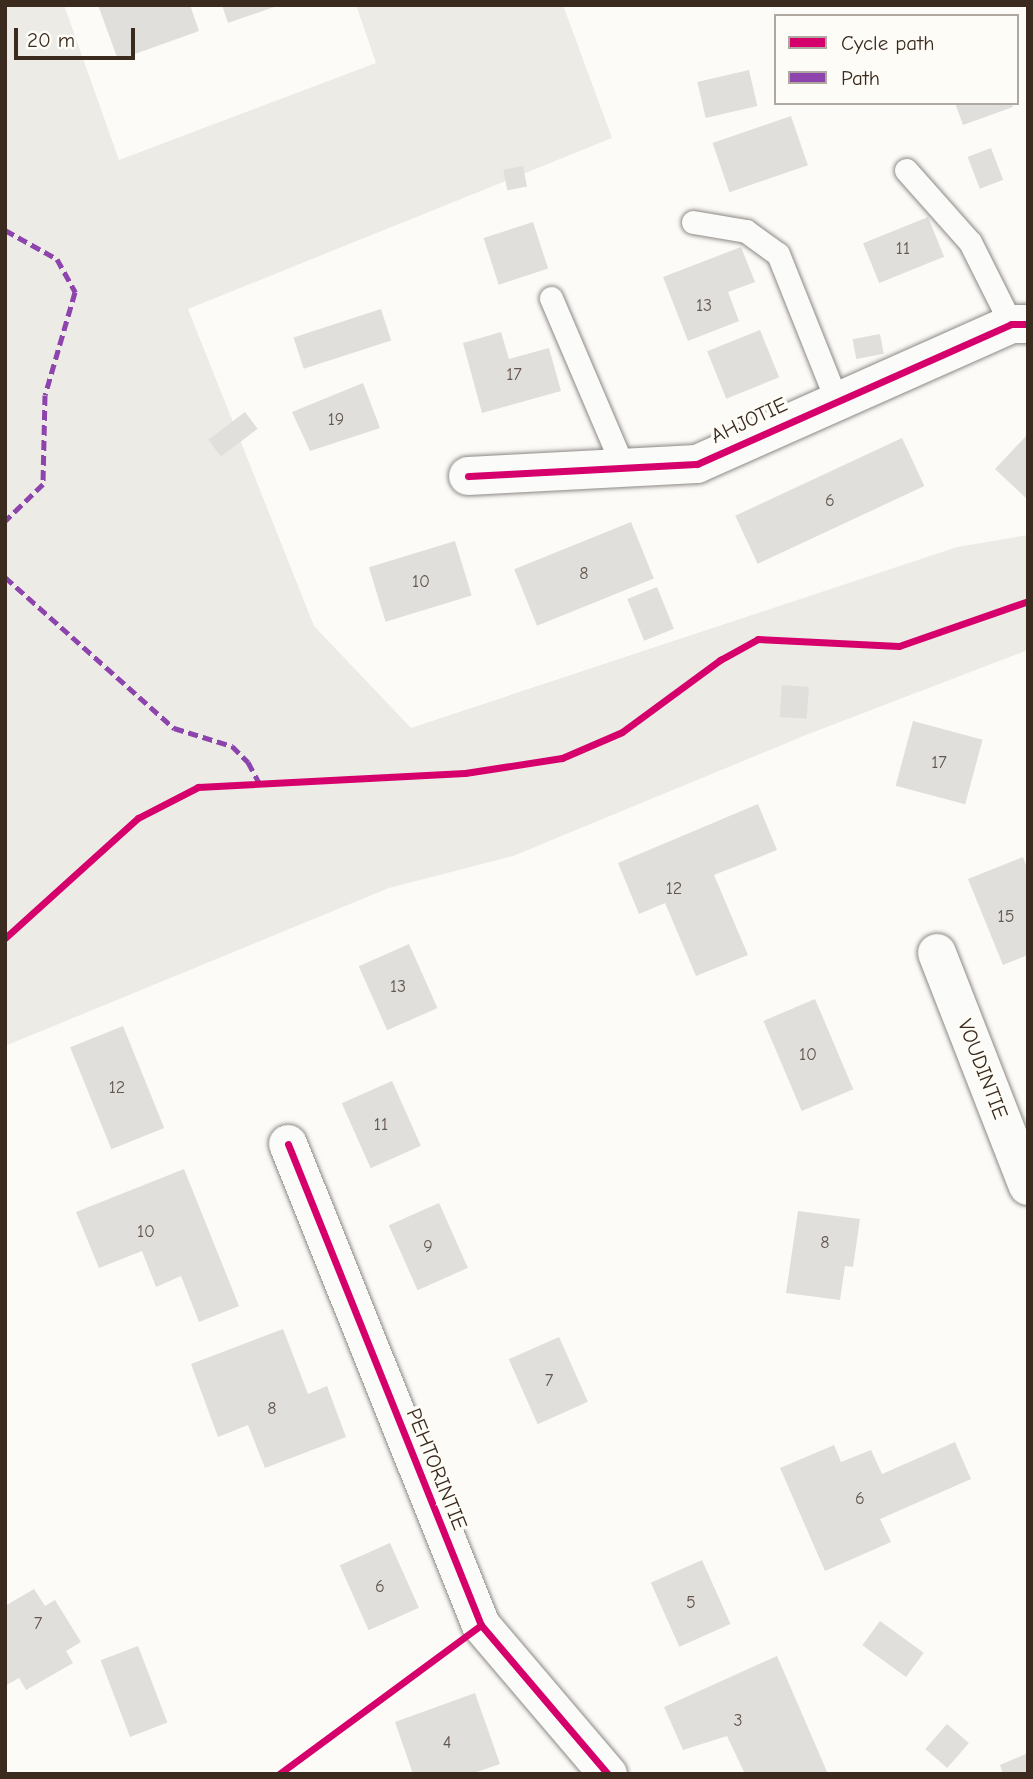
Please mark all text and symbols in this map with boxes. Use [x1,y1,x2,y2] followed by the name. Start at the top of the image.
[18,14,138,58] scale bar
[774,14,1019,105] legend
[27,28,75,52] text: 20 m
[841,31,934,55] text: Cycle path
[841,66,880,90] text: Path
[896,238,910,260] house number: 11
[696,295,712,317] house number: 13
[506,364,522,386] house number: 17
[707,391,791,449] street label: AHJOTIE
[328,409,344,431] house number: 19
[825,490,835,512] house number: 6
[579,563,589,585] house number: 8
[412,571,430,593] house number: 10
[931,752,947,774] house number: 17
[666,878,682,900] house number: 12
[998,906,1014,928] house number: 15
[390,976,406,998] house number: 13
[952,1015,1014,1123] street label: VOUDINTIE
[799,1044,817,1066] house number: 10
[109,1077,125,1099] house number: 12
[374,1114,388,1136] house number: 11
[137,1221,155,1243] house number: 10
[820,1232,830,1254] house number: 8
[423,1236,433,1258] house number: 9
[545,1370,553,1392] house number: 7
[267,1398,277,1420] house number: 8
[401,1404,473,1534] street label: PEHTORINTIE
[855,1488,865,1510] house number: 6
[375,1576,385,1598] house number: 6
[686,1592,696,1614] house number: 5
[34,1613,42,1635] house number: 7
[733,1710,743,1732] house number: 3
[443,1732,451,1754] house number: 4

